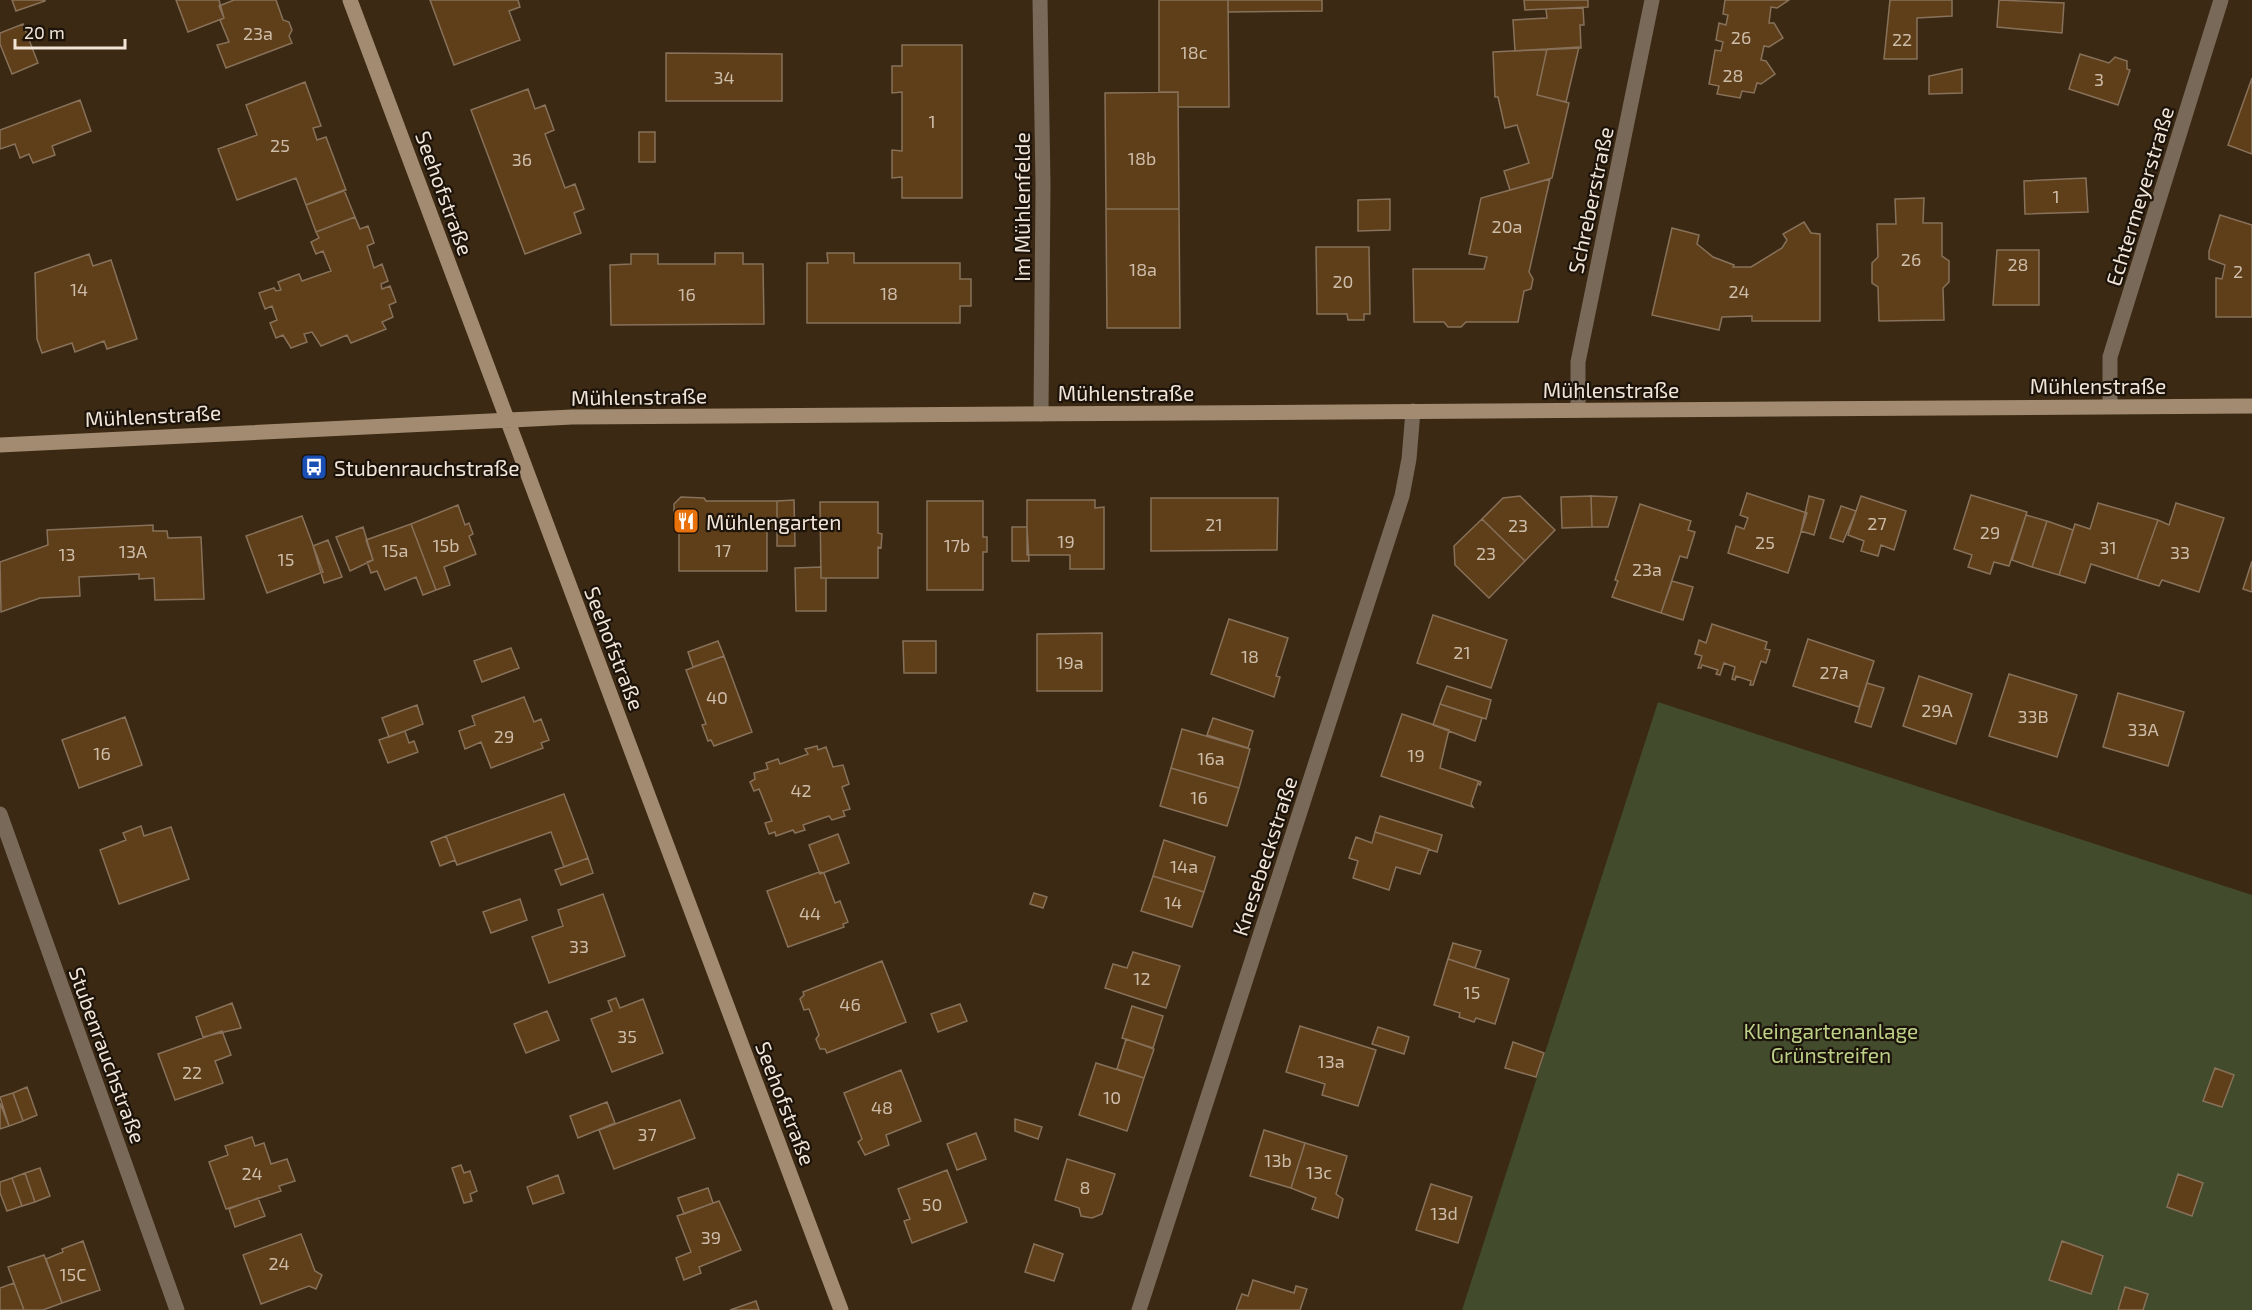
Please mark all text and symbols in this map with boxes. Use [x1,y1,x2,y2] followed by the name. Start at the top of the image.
[15,12,124,50] scale bar
[24,21,65,43] text: 20 m
[243,22,273,44] house number: 23a
[1731,26,1751,48] house number: 26
[1892,28,1912,50] house number: 22
[1181,41,1208,63] house number: 18c
[1722,64,1744,86] house number: 28
[713,66,735,88] house number: 34
[2094,68,2104,90] house number: 3
[2100,103,2178,289] street label: Echtermeyerstraße
[928,110,936,132] house number: 1
[1562,124,1618,276] street label: Schreberstraße
[411,127,479,259] street label: Seehofstraße
[1009,132,1034,282] street label: Im Mühlenfelde
[270,134,290,156] house number: 25
[1128,147,1156,169] house number: 18b
[512,148,532,170] house number: 36
[2052,185,2060,207] house number: 1
[1492,215,1522,237] house number: 20a
[1901,248,1921,270] house number: 26
[2007,253,2029,275] house number: 28
[1129,258,1157,280] house number: 18a
[2233,260,2243,282] house number: 2
[1333,270,1353,292] house number: 20
[70,278,88,300] house number: 14
[1728,280,1750,302] house number: 24
[880,282,898,304] house number: 18
[678,283,696,305] house number: 16
[2030,373,2166,398] street label: Mühlenstraße
[1543,377,1679,402] street label: Mühlenstraße
[1058,380,1194,405] street label: Mühlenstraße
[571,382,707,410] street label: Mühlenstraße
[84,399,222,431] street label: Mühlenstraße
[299,452,329,482] bus stop icon: Stubenrauchstraße
[334,455,520,480] place label: Stubenrauchstraße
[671,506,701,536] restaurant icon: Mühlengarten
[706,509,841,534] place label: Mühlengarten
[1867,512,1887,534] house number: 27
[1205,513,1223,535] house number: 21
[1508,514,1528,536] house number: 23
[1980,521,2000,543] house number: 29
[1057,530,1075,552] house number: 19
[1755,531,1775,553] house number: 25
[432,534,460,556] house number: 15b
[944,534,970,556] house number: 17b
[2099,536,2117,558] house number: 31
[382,539,408,561] house number: 15a
[715,539,731,561] house number: 17
[119,540,148,562] house number: 13A
[2170,541,2190,563] house number: 33
[1476,542,1496,564] house number: 23
[58,543,76,565] house number: 13
[278,548,294,570] house number: 15
[1632,558,1662,580] house number: 23a
[580,583,650,713] street label: Seehofstraße
[1453,641,1471,663] house number: 21
[1241,645,1259,667] house number: 18
[1056,651,1084,673] house number: 19a
[1819,661,1849,683] house number: 27a
[706,686,728,708] house number: 40
[1921,699,1954,721] house number: 29A
[2017,705,2049,727] house number: 33B
[2127,718,2159,740] house number: 33A
[494,725,514,747] house number: 29
[93,742,111,764] house number: 16
[1407,744,1425,766] house number: 19
[1197,747,1225,769] house number: 16a
[1226,773,1302,939] street label: Knesebeckstraße
[790,779,812,801] house number: 42
[1190,786,1208,808] house number: 16
[1170,855,1198,877] house number: 14a
[1164,891,1182,913] house number: 14
[799,902,821,924] house number: 44
[569,935,589,957] house number: 33
[65,964,151,1146] street label: Stubenrauchstraße
[1133,967,1151,989] house number: 12
[1464,981,1480,1003] house number: 15
[839,993,861,1015] house number: 46
[1744,1018,1918,1067] park label: Kleingartenanlage Grünstreifen
[617,1025,637,1047] house number: 35
[751,1038,821,1168] street label: Seehofstraße
[1317,1050,1345,1072] house number: 13a
[182,1061,202,1083] house number: 22
[1103,1086,1121,1108] house number: 10
[871,1096,893,1118] house number: 48
[637,1123,657,1145] house number: 37
[1264,1149,1292,1171] house number: 13b
[1306,1161,1332,1183] house number: 13c
[241,1162,263,1184] house number: 24
[1080,1176,1090,1198] house number: 8
[922,1193,942,1215] house number: 50
[1430,1202,1458,1224] house number: 13d
[701,1226,721,1248] house number: 39
[268,1252,290,1274] house number: 24
[59,1263,87,1285] house number: 15C

